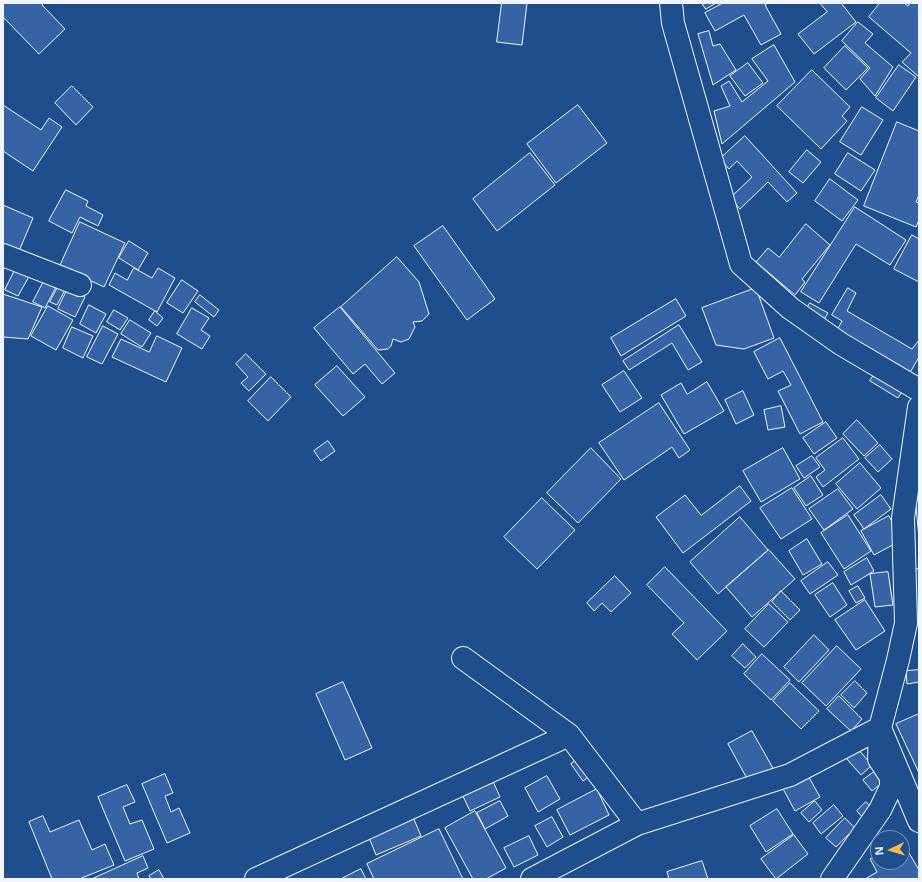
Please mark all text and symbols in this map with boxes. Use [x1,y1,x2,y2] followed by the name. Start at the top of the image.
[870,830,910,870] north arrow
[871,846,886,856] text: N

